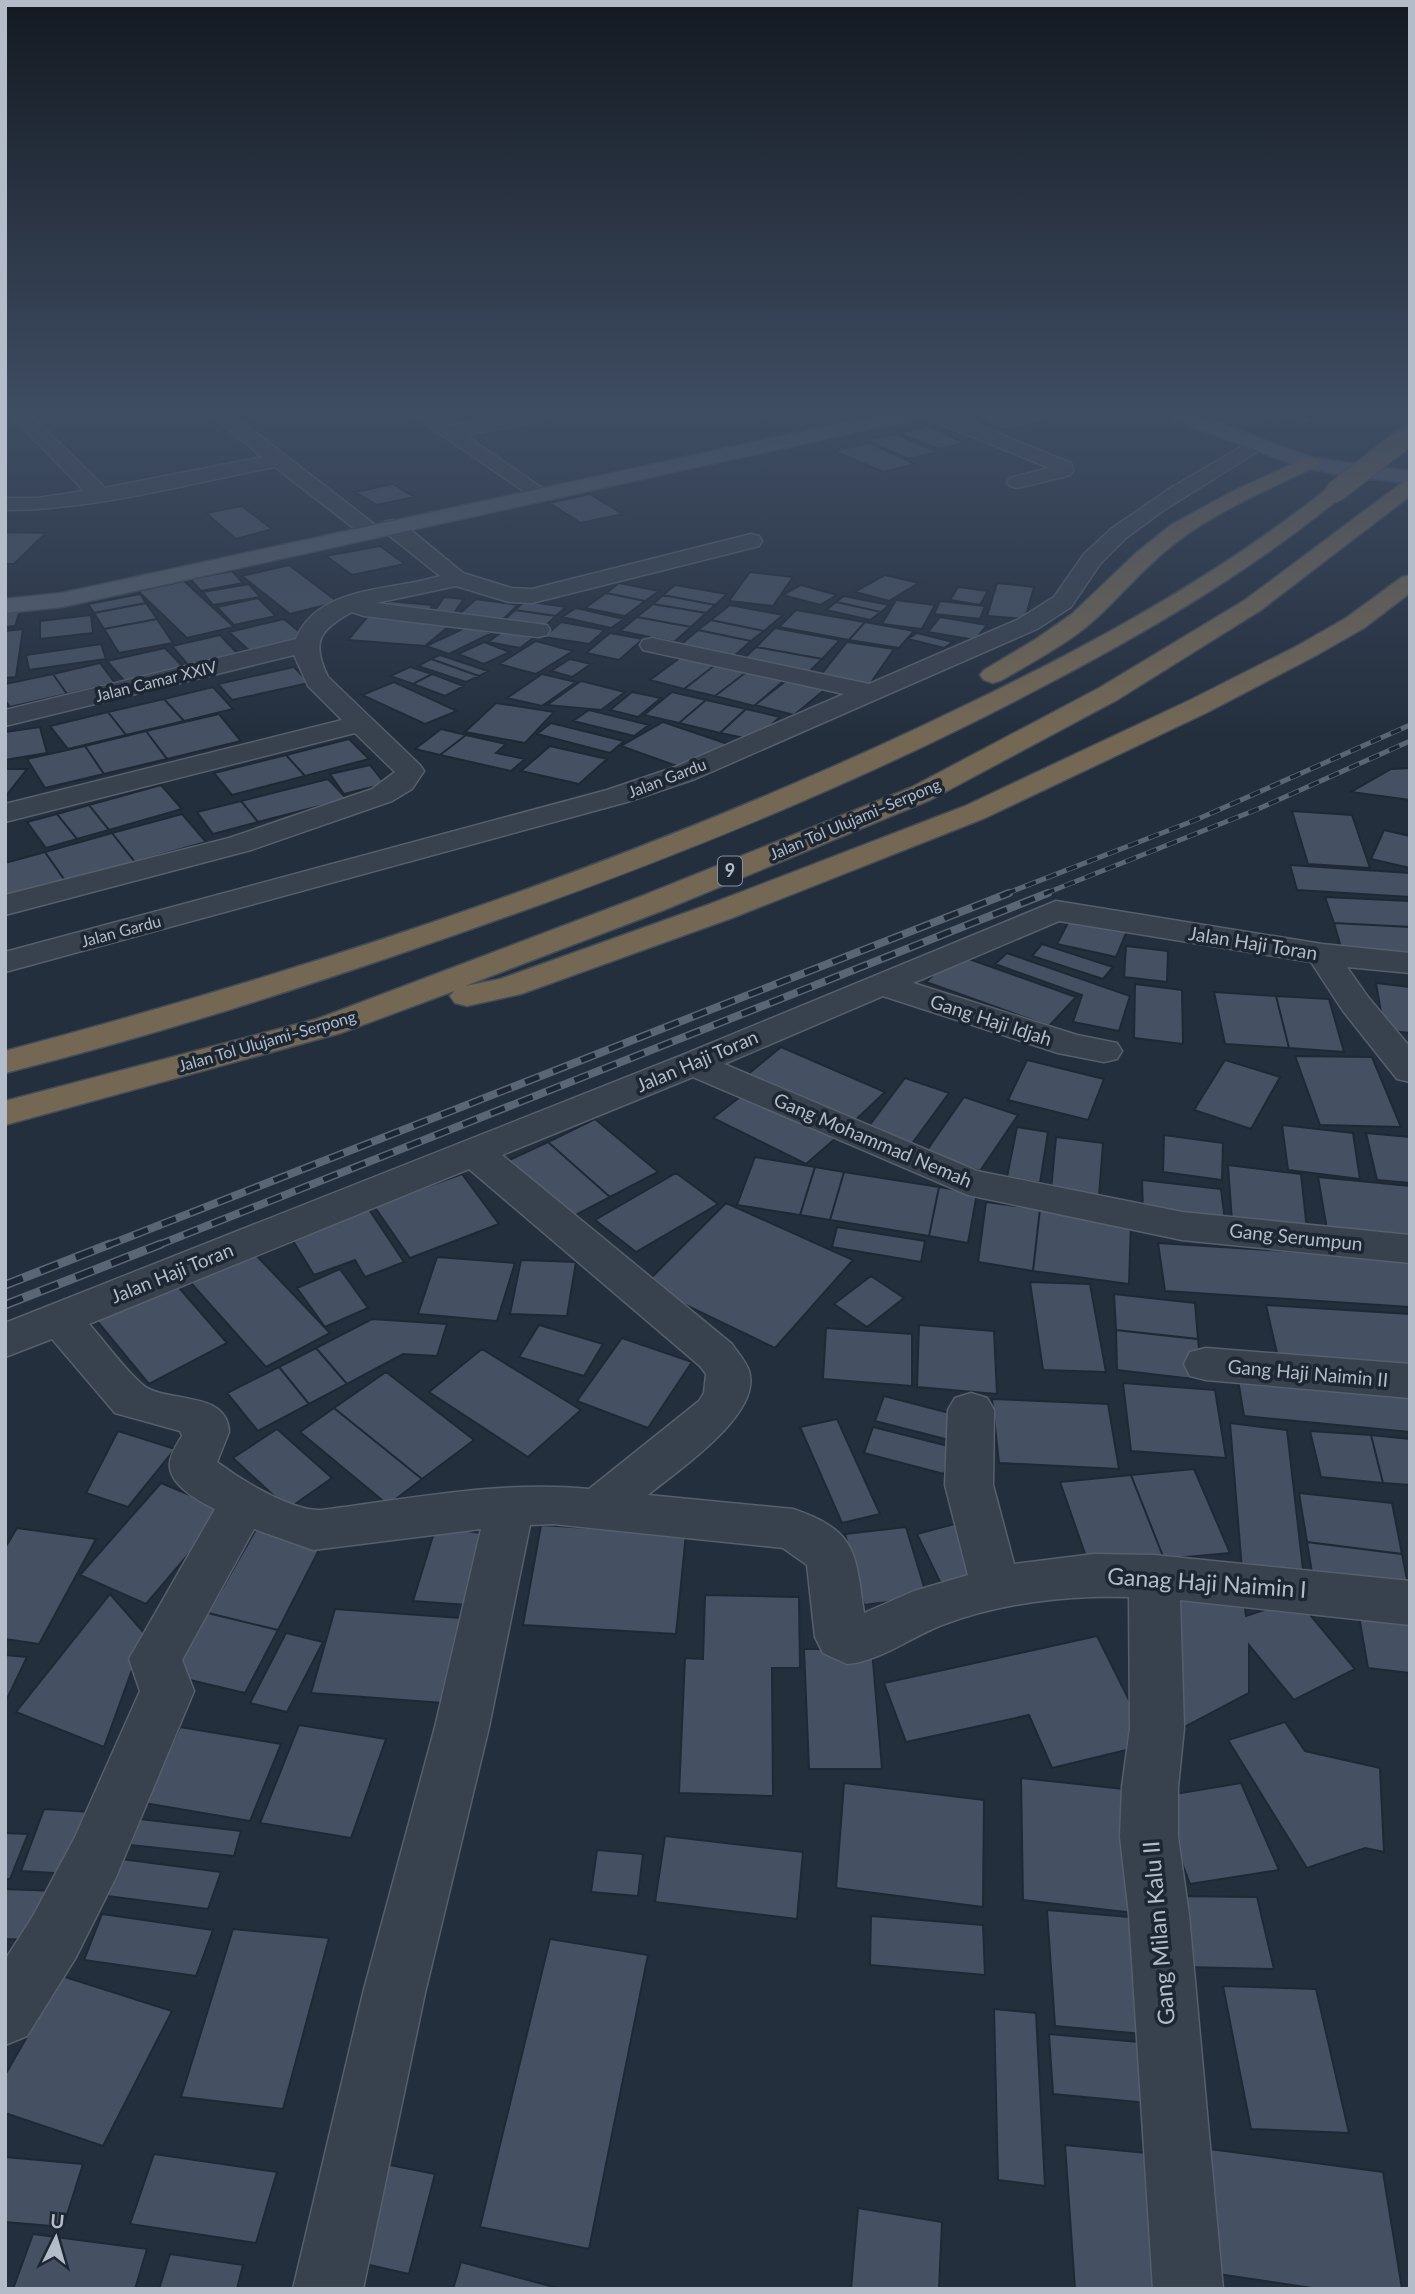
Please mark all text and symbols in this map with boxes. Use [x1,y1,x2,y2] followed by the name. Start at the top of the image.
[93,656,219,705] street label: Jalan Camar XXIV
[625,754,709,801] street label: Jalan Gardu
[767,774,943,863] street label: Jalan Tol Ulujami–Serpong
[718,856,742,886] road number: 9
[79,911,163,950] street label: Jalan Gardu
[1187,921,1319,964] street label: Jalan Haji Toran
[927,989,1055,1050] street label: Gang Haji Idjah
[176,1006,358,1075] street label: Jalan Tol Ulujami–Serpong
[632,1025,761,1097] street label: Jalan Haji Toran
[771,1087,976,1192] street label: Gang Mohammad Nemah
[1228,1218,1364,1255] street label: Gang Serumpun
[107,1238,236,1308] street label: Jalan Haji Toran
[1227,1354,1389,1391] street label: Gang Haji Naimin II
[1107,1561,1308,1603] street label: Ganag Haji Naimin I
[1136,1840,1180,2026] street label: Gang Milan Kalu II
[21,2203,91,2273] north arrow
[49,2208,66,2233] text: U

